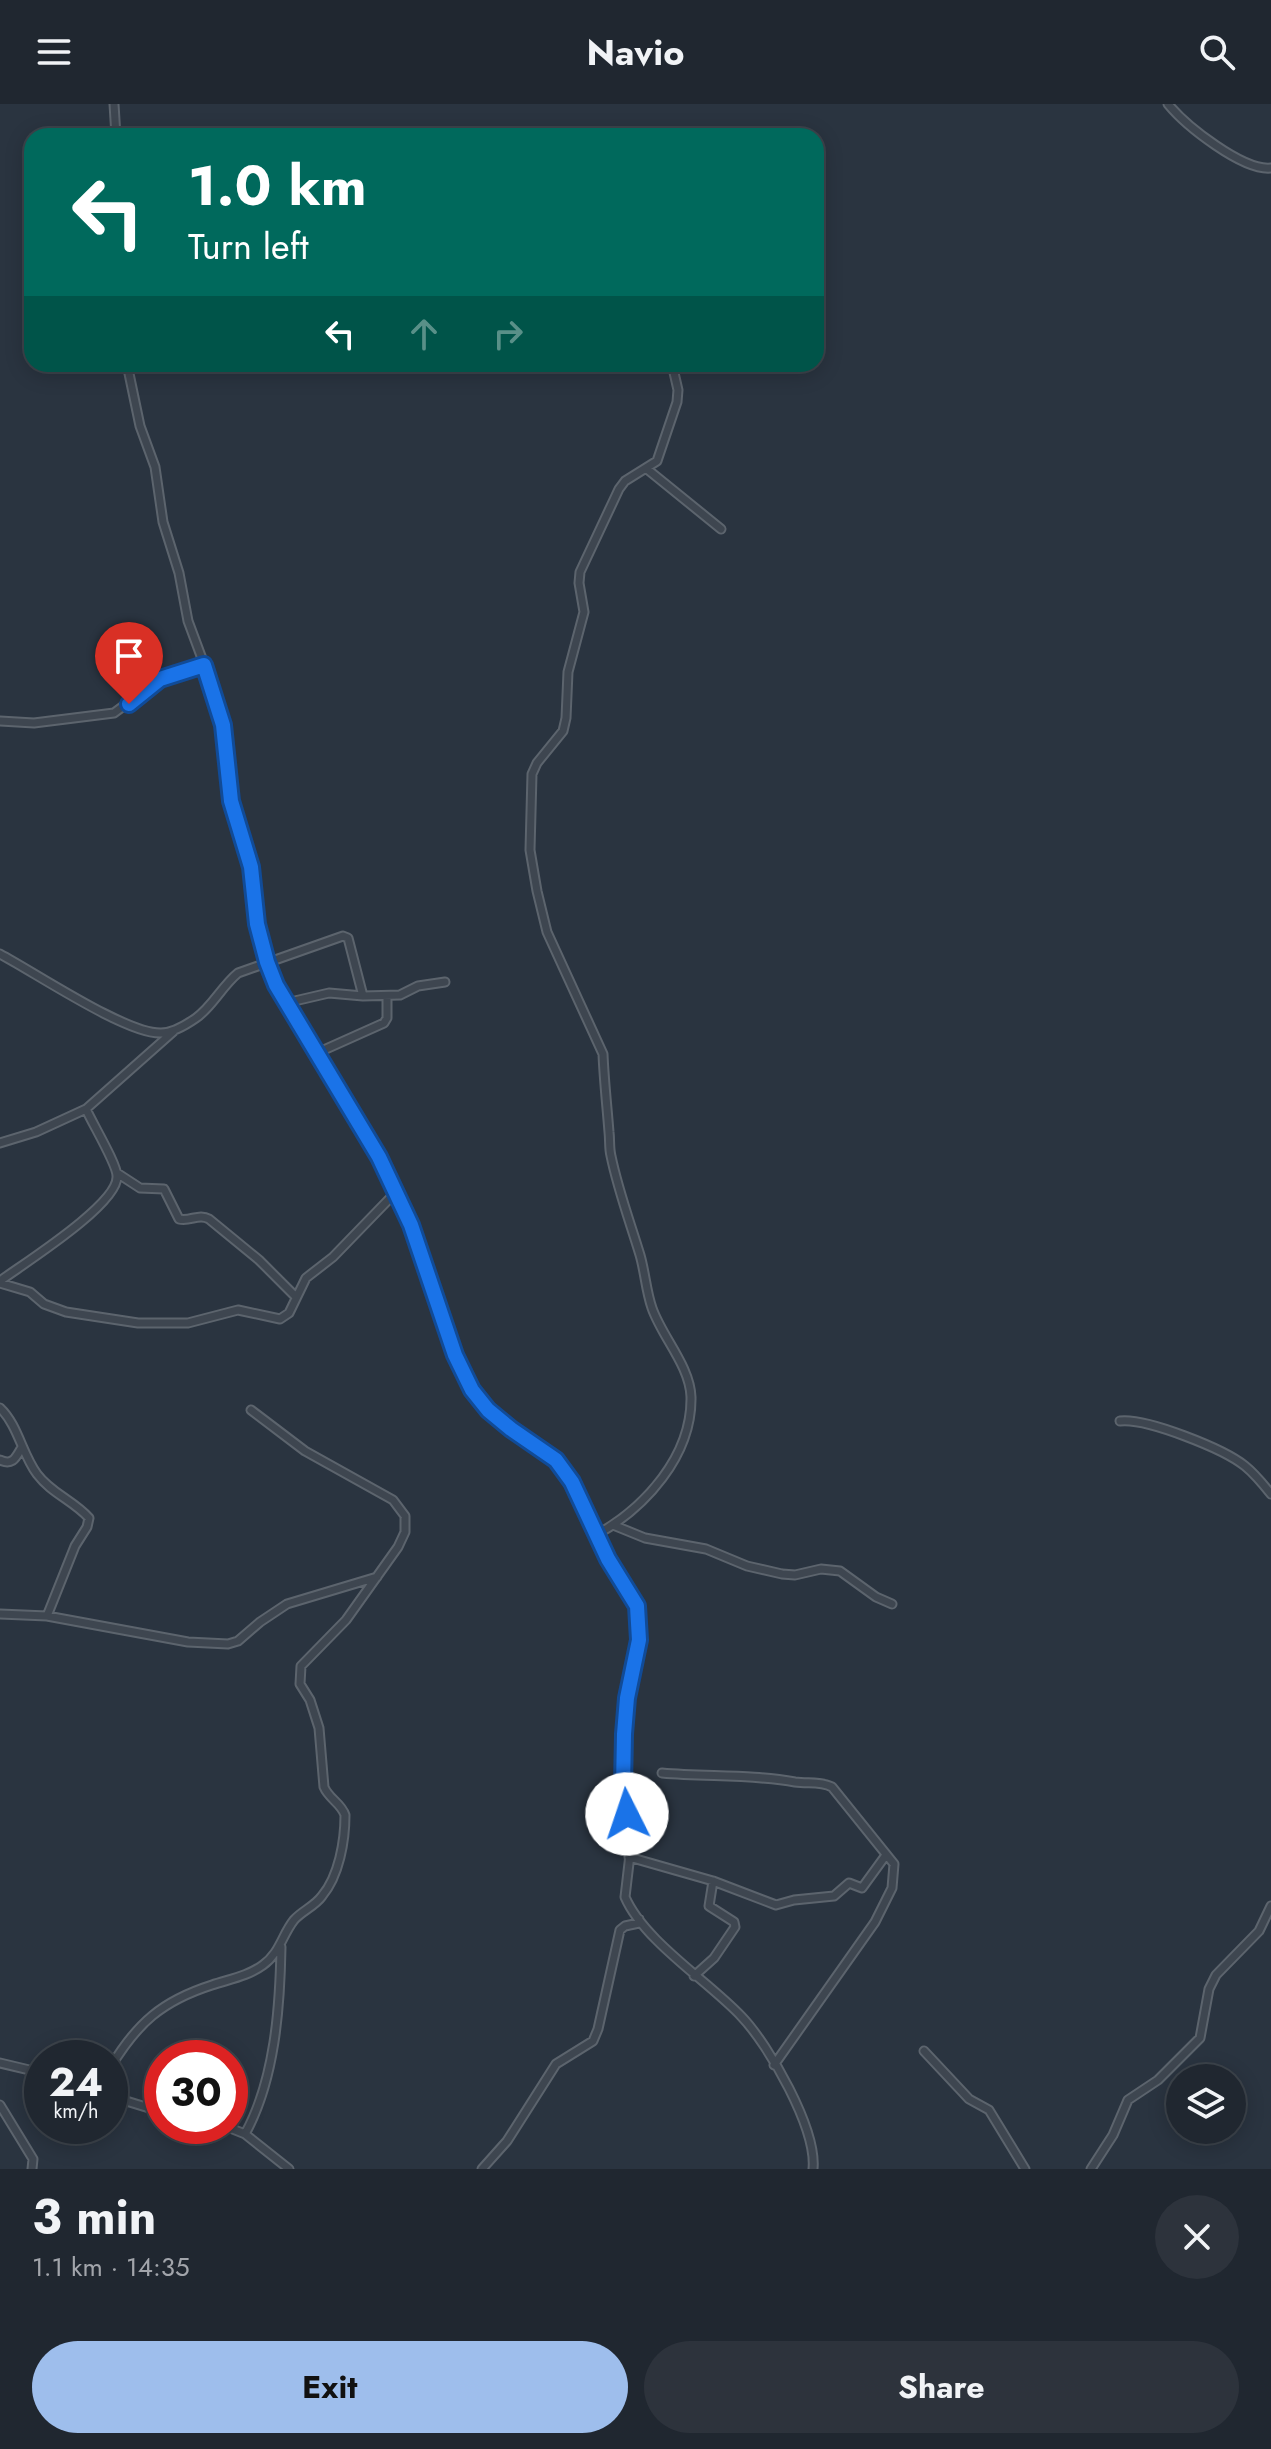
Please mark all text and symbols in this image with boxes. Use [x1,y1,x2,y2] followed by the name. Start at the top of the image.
[587,26,684,78] text: Navio
[32,30,76,74] icon: menu
[1195,30,1239,74] icon: search
[188,145,367,226] text: 1.0 km
[56,160,160,264] icon: left
[188,220,309,272] text: Turn left
[318,312,362,356] icon: left
[402,312,446,356] icon: ahead
[486,312,530,356] icon: right
[95,622,163,704] pin
[107,634,151,678] icon: arrive
[585,1772,669,1856] position arrow
[144,2040,248,2144] speed limit sign: 30
[49,2053,103,2111] text: 24
[1166,2064,1246,2144] map controls
[1166,2064,1246,2144] button: layers
[53,2097,99,2126] text: km/h
[32,2183,156,2252] text: 3 min
[1155,2195,1239,2279] button: close
[32,2248,190,2286] text: 1.1 km · 14:35
[32,2341,628,2433] button: Exit
[644,2341,1239,2433] button: Share

